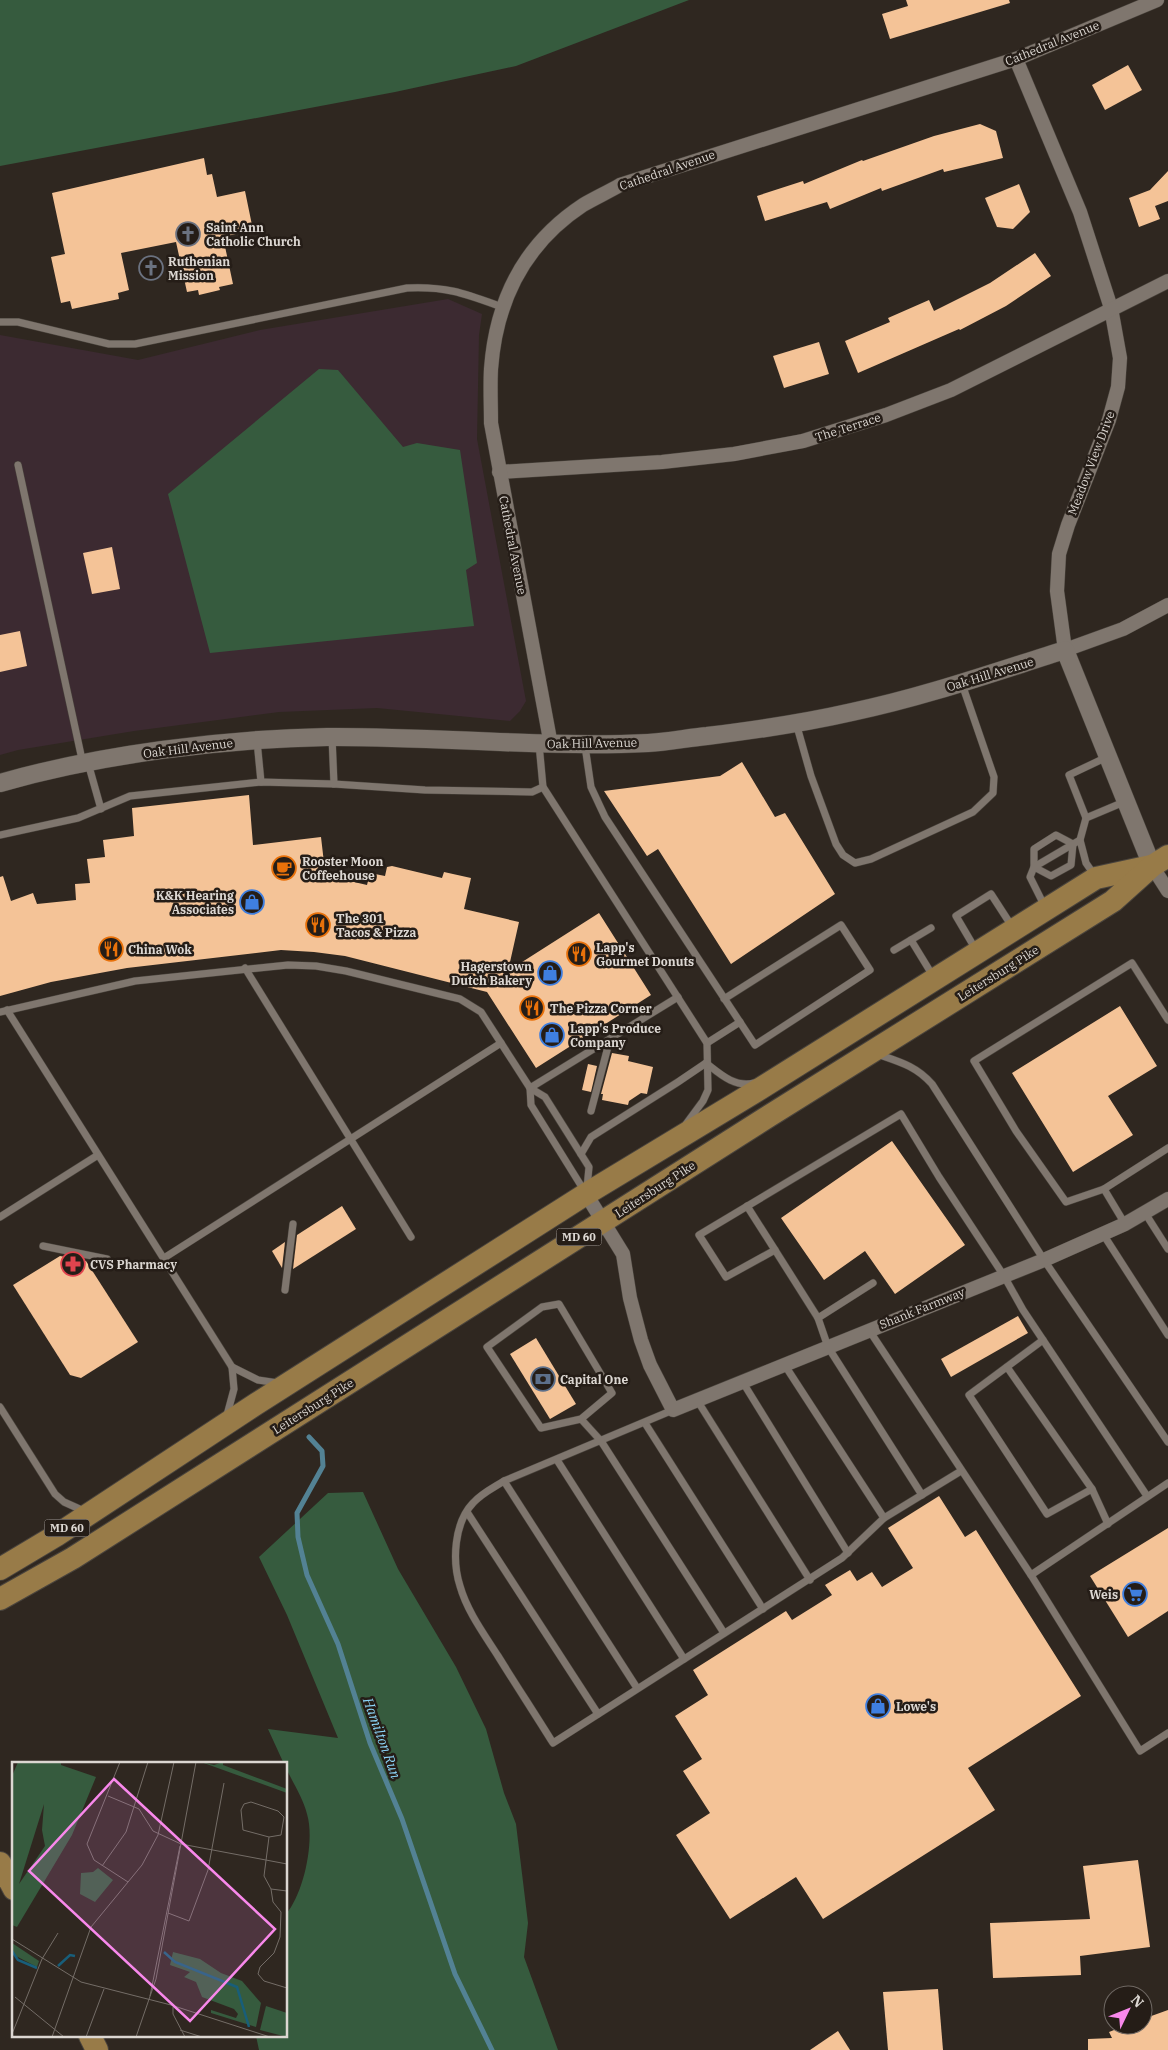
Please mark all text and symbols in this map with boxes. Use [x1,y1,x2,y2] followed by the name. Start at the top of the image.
[1003,17,1101,69] street label: Cathedral Avenue
[617,147,717,193] street label: Cathedral Avenue
[206,220,301,249] place label: Saint Ann Catholic Church
[175,221,201,247] church icon: Saint Ann Catholic Church
[168,254,230,283] place label: Ruthenian Mission
[138,255,164,281] church icon: Ruthenian Mission
[813,409,883,445] street label: The Terrace
[1064,409,1118,517] street label: Meadow View Drive
[496,494,530,596] street label: Cathedral Avenue
[945,654,1035,694] street label: Oak Hill Avenue
[142,735,234,761] street label: Oak Hill Avenue
[547,735,637,751] street label: Oak Hill Avenue
[302,854,383,883] place label: Rooster Moon Coffeehouse
[271,855,297,881] cafe icon: Rooster Moon Coffeehouse
[156,888,234,917] place label: K&K Hearing Associates
[239,889,265,915] shop icon: K&K Hearing Associates
[336,911,416,940] place label: The 301 Tacos & Pizza
[305,912,331,938] restaurant icon: The 301 Tacos & Pizza
[98,936,124,962] restaurant icon: China Wok
[596,940,694,969] place label: Lapp's Gourmet Donuts
[566,941,592,967] restaurant icon: Lapp's Gourmet Donuts
[128,942,192,957] place label: China Wok
[955,942,1041,1004] street label: Leitersburg Pike
[451,959,532,988] place label: Hagerstown Dutch Bakery
[537,960,563,986] shop icon: Hagerstown Dutch Bakery
[519,995,545,1021] restaurant icon: The Pizza Corner
[550,1001,652,1016] place label: The Pizza Corner
[570,1021,661,1050] place label: Lapp's Produce Company
[539,1022,565,1048] shop icon: Lapp's Produce Company
[612,1157,698,1221] street label: Leitersburg Pike
[556,1228,602,1246] road number: MD 60
[60,1251,86,1277] pharmacy icon: CVS Pharmacy
[90,1257,177,1272] place label: CVS Pharmacy
[877,1284,967,1332] street label: Shank Farmway
[530,1366,556,1392] bank icon: Capital One
[560,1372,628,1387] place label: Capital One
[270,1375,356,1437] street label: Leitersburg Pike
[44,1520,90,1536] road number: MD 60
[1122,1581,1148,1607] supermarket icon: Weis
[1089,1587,1118,1602] place label: Weis
[865,1693,891,1719] shop icon: Lowe's
[359,1694,405,1781] water label: Hamilton Run
[896,1699,936,1714] place label: Lowe's
[12,1762,288,2038] inset map
[1103,1985,1153,2035] north arrow
[1127,1991,1148,2011] text: N

